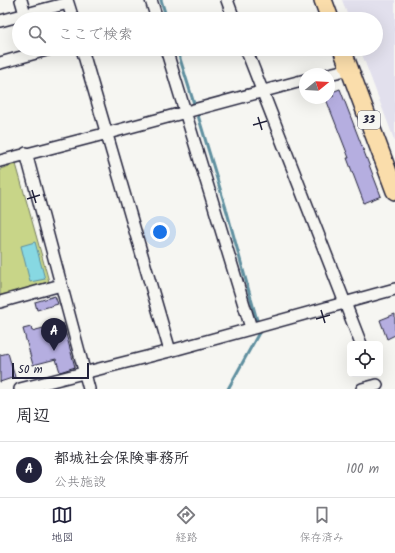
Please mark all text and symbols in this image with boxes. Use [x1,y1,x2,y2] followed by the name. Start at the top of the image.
[12,12,383,56] search box
[26,23,48,45] icon: search
[58,23,133,47] text: ここで検索
[299,68,335,104] north arrow
[358,111,380,129] road number: 33
[150,222,170,242] your location
[41,318,67,351] pin: A
[347,341,383,377] map controls
[347,341,383,377] button: locate
[12,361,89,380] scale bar
[18,361,43,379] text: 50 m
[16,403,50,430] text: 周辺
[54,447,189,471] text: 都城社会保険事務所
[25,459,33,480] text: A
[346,459,379,480] text: 100 m
[54,472,106,493] text: 公共施設
[51,504,73,547] tab: 地図
[175,504,197,547] tab: 経路
[300,504,344,547] tab: 保存済み

